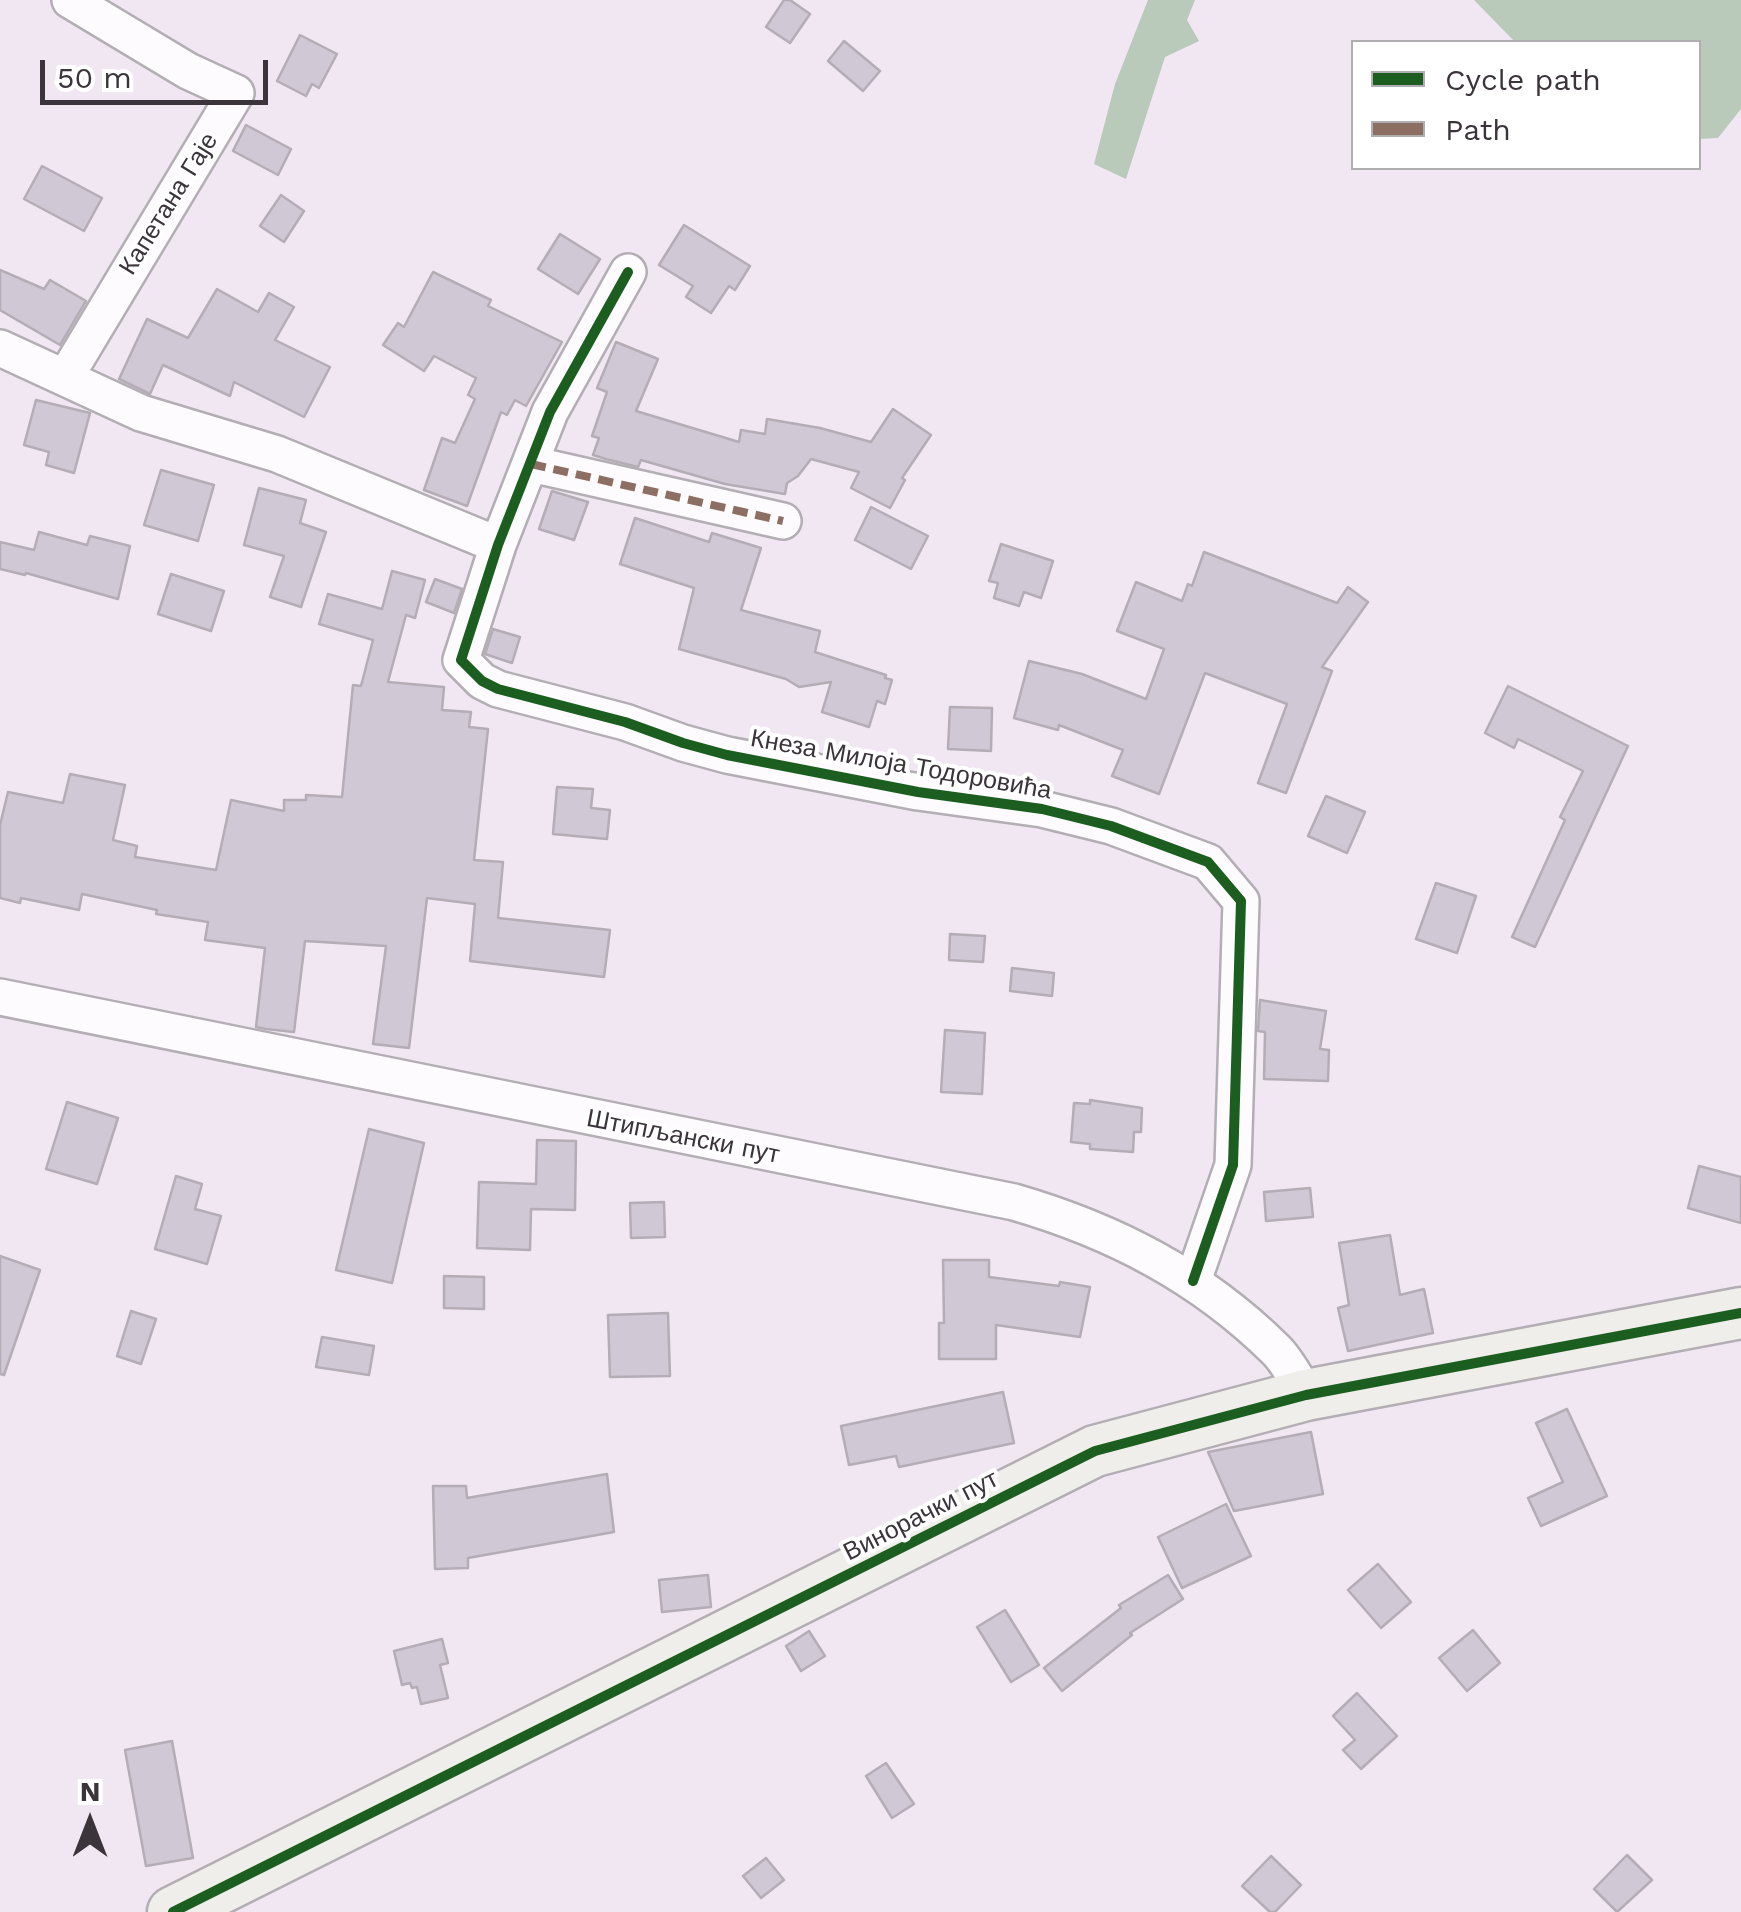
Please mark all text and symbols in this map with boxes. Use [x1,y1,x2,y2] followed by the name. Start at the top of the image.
[45,40,272,102] scale bar
[1351,40,1701,170] legend
[57,60,132,95] text: 50 m
[1445,62,1601,97] text: Cycle path
[1445,112,1511,147] text: Path
[113,127,225,281] street label: Капетана Гаје
[748,724,1054,806] street label: Кнеза Милоја Тодоровића
[584,1104,782,1170] street label: Штипљански пут
[839,1464,1003,1568] street label: Винорачки пут
[40,1772,140,1872] north arrow
[80,1775,100,1808] text: N

